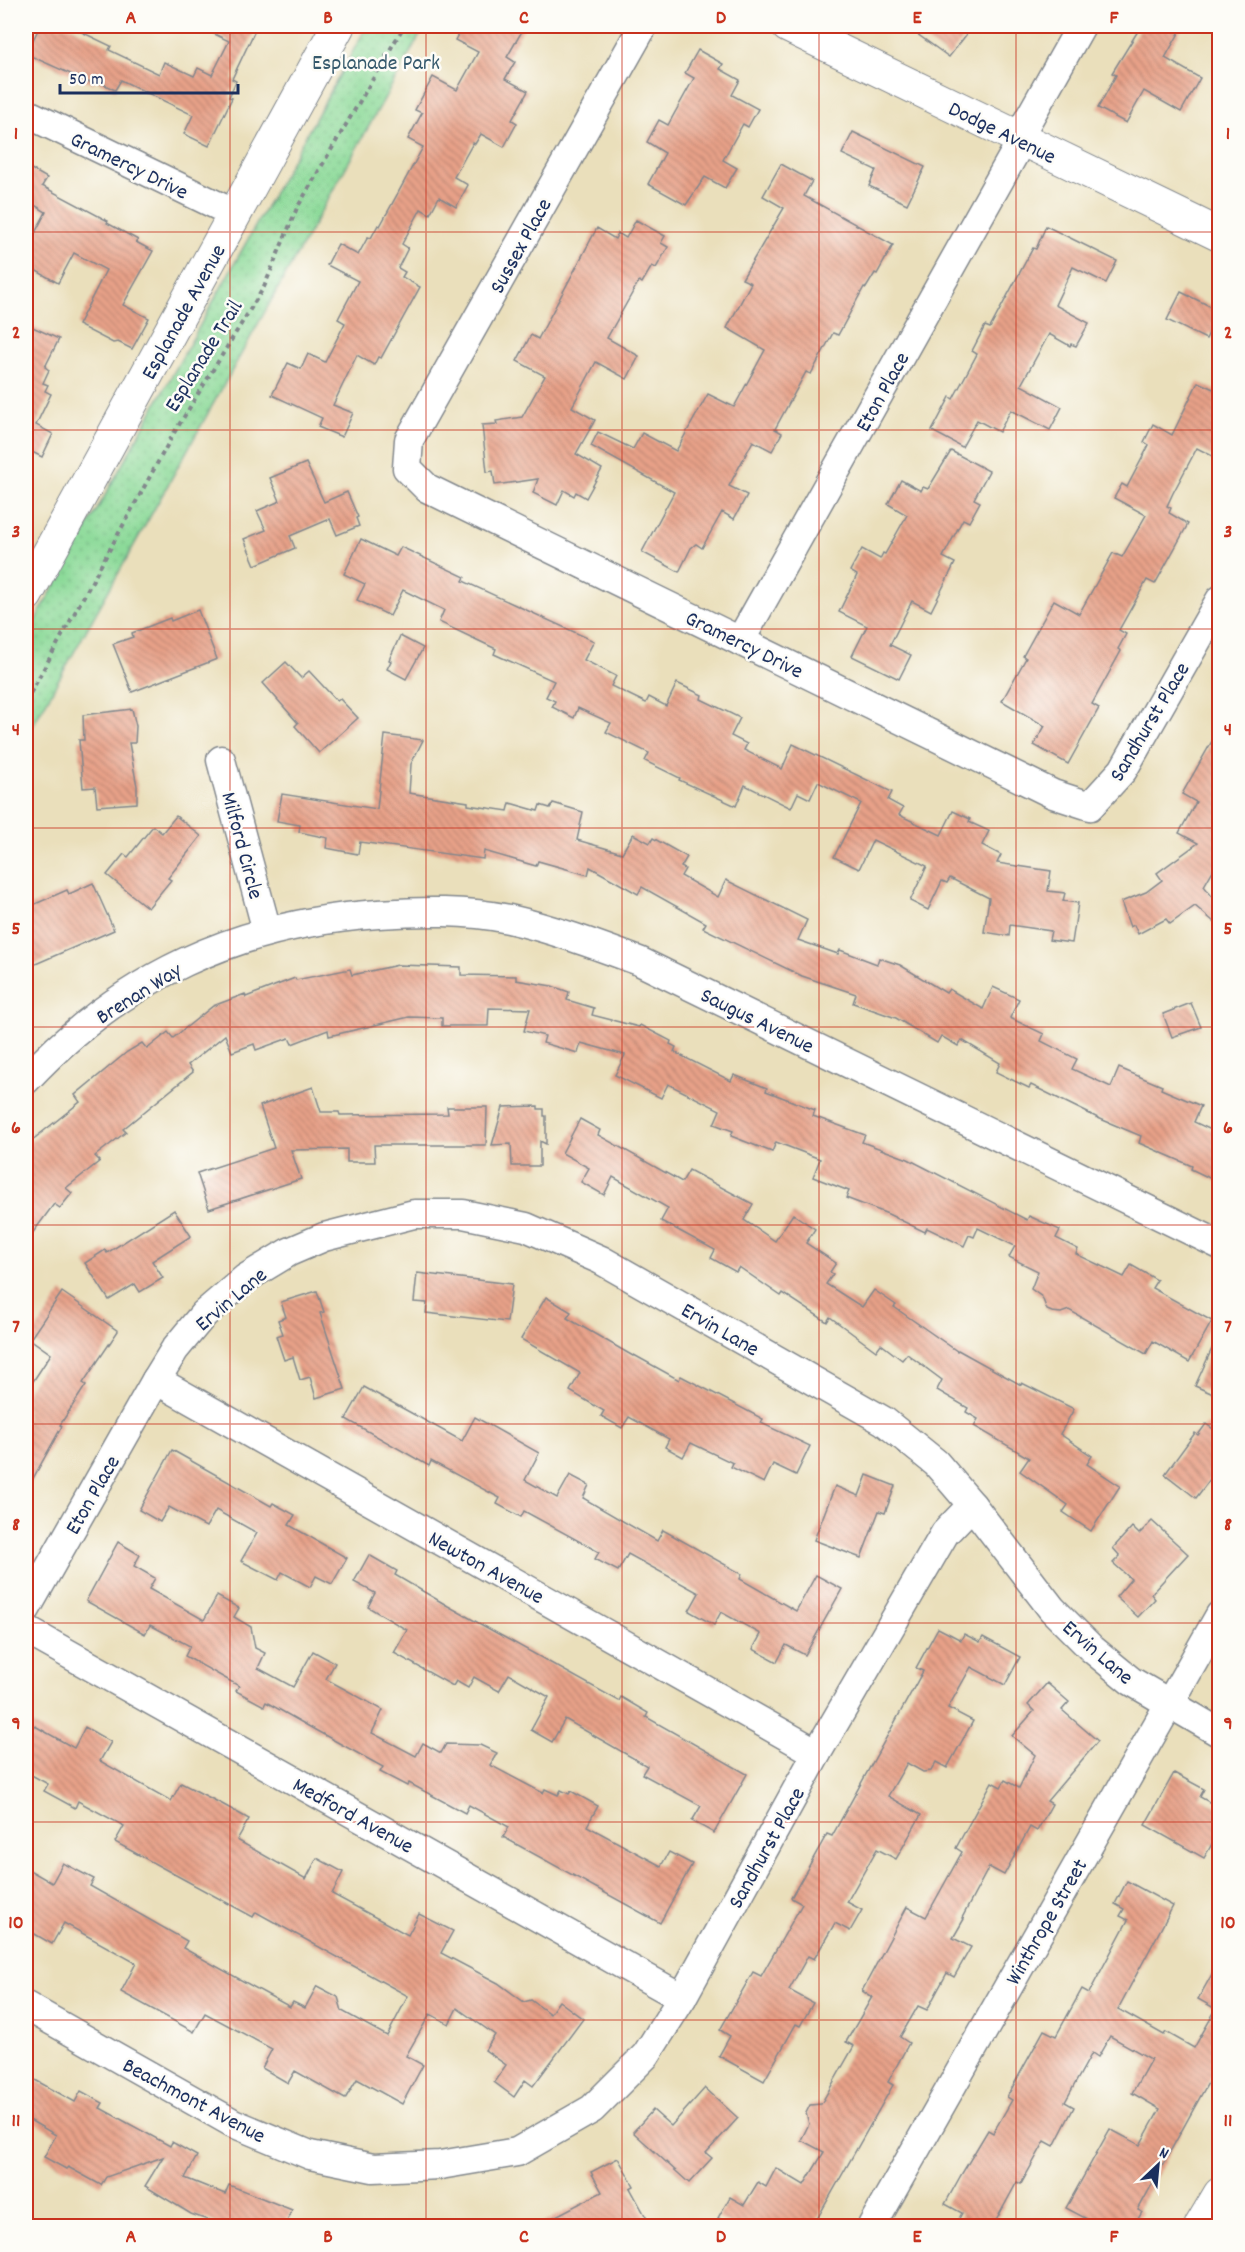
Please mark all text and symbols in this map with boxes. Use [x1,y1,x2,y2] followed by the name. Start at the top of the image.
[126,5,137,33] text: A
[323,5,333,33] text: B
[519,5,529,33] text: C
[716,5,727,33] text: D
[912,5,922,33] text: E
[1110,5,1120,33] text: F
[312,49,440,80] park label: Esplanade Park
[60,57,238,95] scale bar
[69,68,104,93] text: 50 m
[943,95,1060,174] street label: Dodge Avenue
[14,121,18,149] text: 1
[1226,121,1230,149] text: 1
[64,125,193,209] street label: Gramercy Drive
[483,193,561,300] street label: Sussex Place
[135,239,235,386] street label: Esplanade Avenue
[158,295,252,419] street label: Esplanade Trail
[12,320,20,348] text: 2
[1224,320,1232,348] text: 2
[849,347,919,438] street label: Eton Place
[12,519,20,547] text: 3
[1224,519,1232,547] text: 3
[679,604,808,688] street label: Gramercy Drive
[1103,657,1199,789] street label: Sandhurst Place
[12,717,20,745] text: 4
[1224,717,1232,745] text: 4
[211,789,270,903] street label: Milford Circle
[11,916,21,944] text: 5
[1223,916,1233,944] text: 5
[91,956,190,1033] street label: Brenan Way
[694,981,819,1063] street label: Saugus Avenue
[11,1115,21,1143] text: 6
[1223,1115,1233,1143] text: 6
[189,1261,275,1340] street label: Ervin Lane
[674,1296,764,1366] street label: Ervin Lane
[12,1314,20,1342] text: 7
[1224,1314,1232,1342] text: 7
[59,1450,129,1541] street label: Eton Place
[12,1512,20,1540] text: 8
[1224,1512,1232,1540] text: 8
[422,1524,549,1614] street label: Newton Avenue
[1054,1614,1139,1693] street label: Ervin Lane
[11,1711,21,1739] text: 9
[1223,1711,1233,1739] text: 9
[286,1771,418,1863] street label: Medford Avenue
[722,1782,814,1915] street label: Sandhurst Place
[999,1854,1097,1992] street label: Winthrope Street
[8,1910,24,1938] text: 10
[1220,1910,1236,1938] text: 10
[116,2051,270,2153] street label: Beachmont Avenue
[12,2108,20,2136] text: 11
[1224,2108,1232,2136] text: 11
[1128,2135,1188,2195] north arrow
[1155,2142,1172,2166] text: N
[126,2224,137,2252] text: A
[323,2224,333,2252] text: B
[519,2224,529,2252] text: C
[716,2224,727,2252] text: D
[912,2224,922,2252] text: E
[1110,2224,1120,2252] text: F

